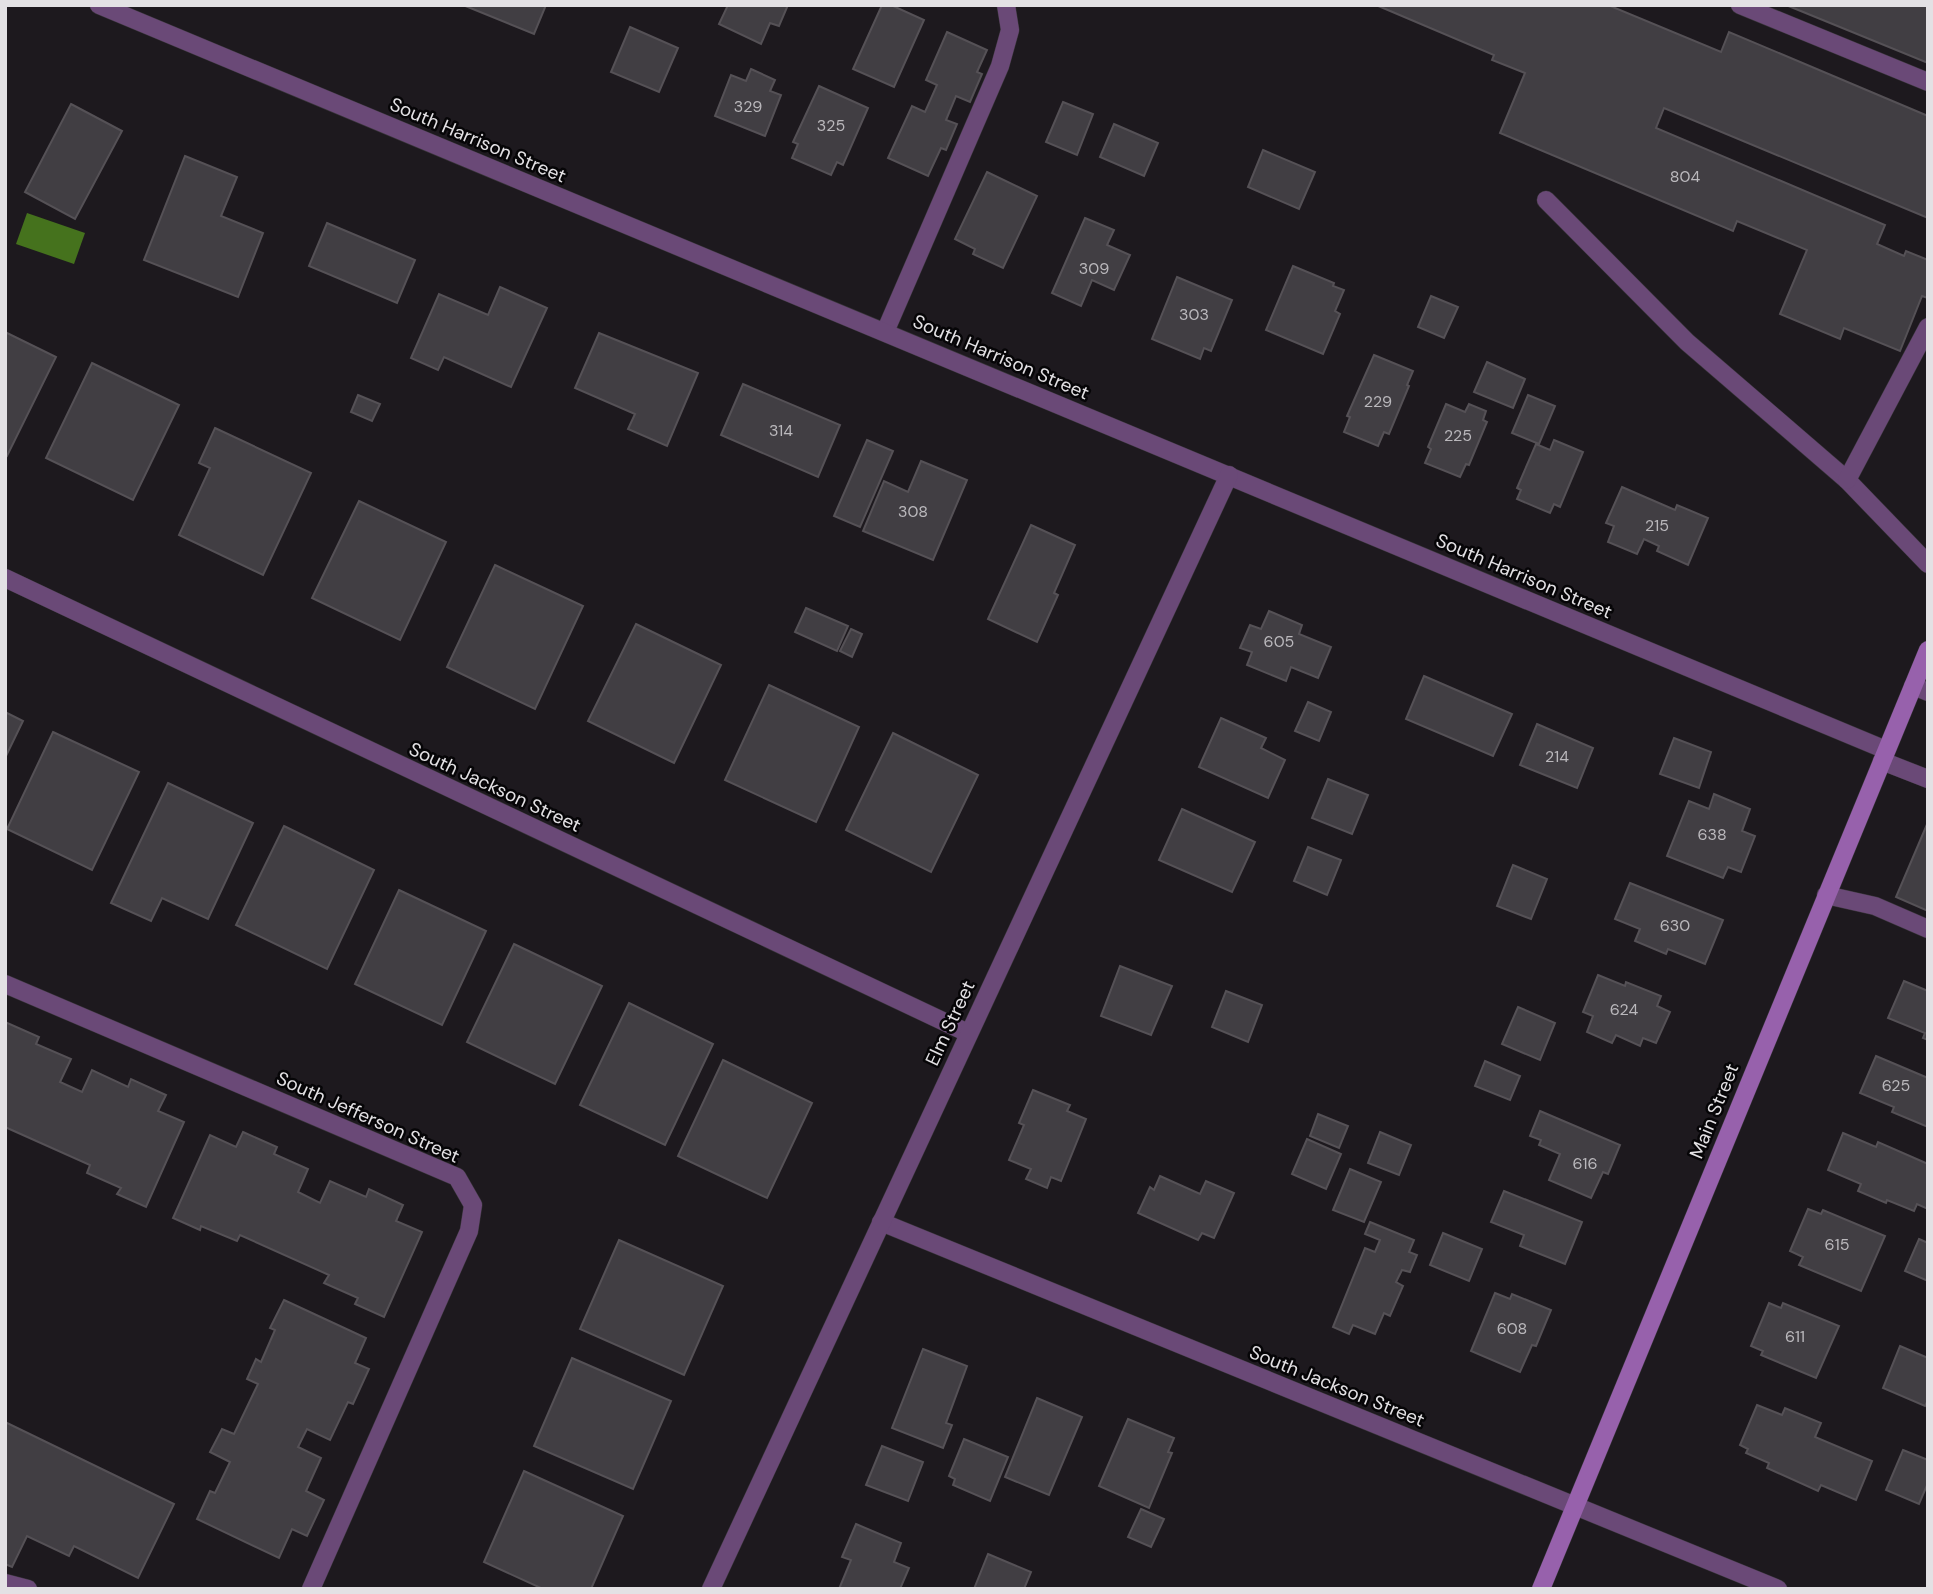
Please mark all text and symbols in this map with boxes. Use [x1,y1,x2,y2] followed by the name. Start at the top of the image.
[386,92,570,188] street label: South Harrison Street
[734,96,762,117] house number: 329
[817,115,845,136] house number: 325
[1670,166,1700,187] house number: 804
[1079,258,1109,279] house number: 309
[1179,304,1209,325] house number: 303
[909,309,1093,405] street label: South Harrison Street
[1364,391,1392,412] house number: 229
[769,420,793,441] house number: 314
[1444,425,1472,446] house number: 225
[898,501,928,522] house number: 308
[1645,515,1669,536] house number: 215
[1432,528,1616,624] street label: South Harrison Street
[1264,631,1294,652] house number: 605
[405,736,585,838] street label: South Jackson Street
[1545,746,1569,767] house number: 214
[1697,824,1727,845] house number: 638
[1660,915,1690,936] house number: 630
[919,977,981,1069] street label: Elm Street
[1610,999,1638,1020] house number: 624
[1684,1060,1744,1162] street label: Main Street
[273,1065,463,1169] street label: South Jefferson Street
[1882,1075,1910,1096] house number: 625
[1572,1153,1598,1174] house number: 616
[1825,1234,1849,1255] house number: 615
[1497,1318,1527,1339] house number: 608
[1785,1326,1805,1347] house number: 611
[1246,1339,1428,1433] street label: South Jackson Street

